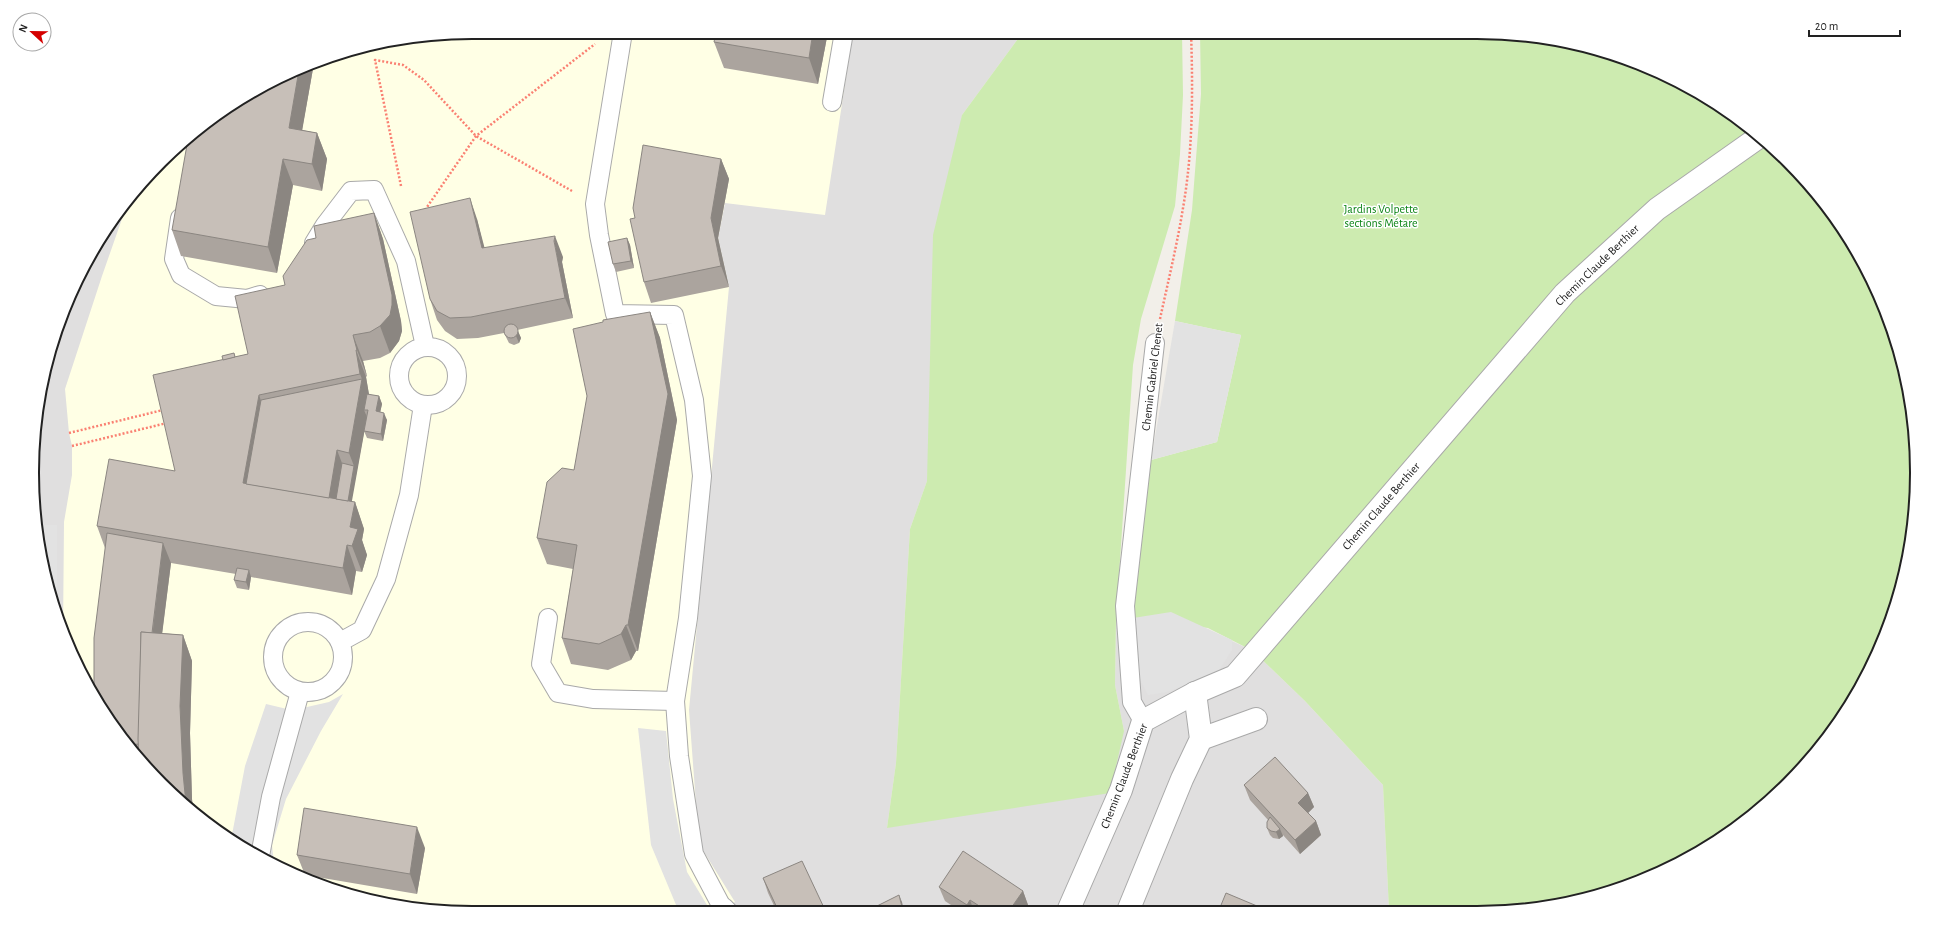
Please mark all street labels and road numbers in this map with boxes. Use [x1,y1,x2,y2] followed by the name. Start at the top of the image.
[1553,222,1641,308] street label: Chemin Claude Berthier
[1139,322,1165,431] street label: Chemin Gabriel Chenet
[1340,460,1422,552] street label: Chemin Claude Berthier
[1098,722,1150,830] street label: Chemin Claude Berthier

